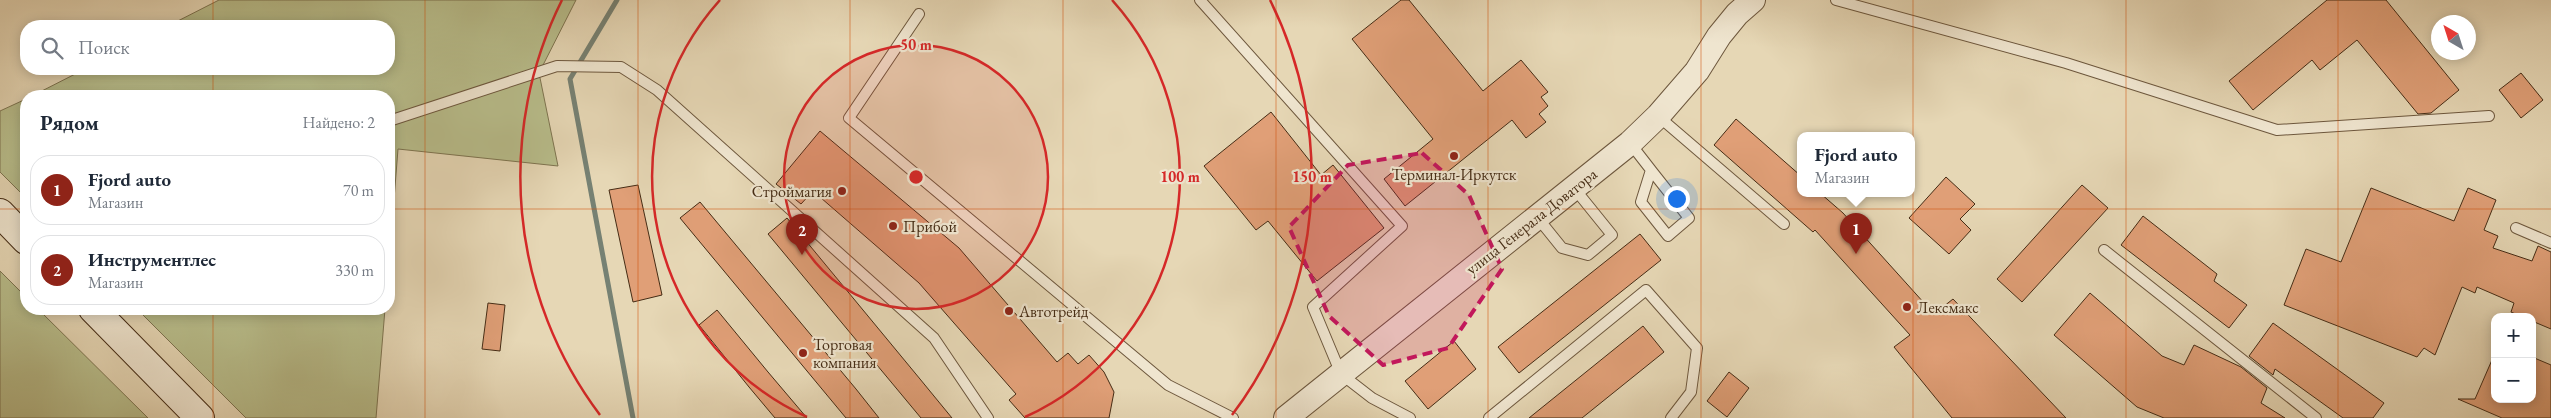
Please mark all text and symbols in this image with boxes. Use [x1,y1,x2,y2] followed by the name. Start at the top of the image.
[2431,15,2476,60] north arrow
[20,20,395,75] search box
[38,34,66,62] icon: search
[78,35,130,60] text: Поиск
[900,35,932,54] text: 50 m
[40,109,99,136] text: Рядом
[303,112,375,133] text: Найдено: 2
[1797,132,1915,197] popup
[1814,142,1898,167] text: Fjord auto
[1448,150,1460,162] marker: Терминал-Иркутск
[1461,163,1602,279] street label: улица Генерала Доватора
[1392,164,1517,185] place label: Терминал-Иркутск
[88,167,171,192] text: Fjord auto
[1160,167,1200,186] text: 100 m
[1292,167,1332,186] text: 150 m
[1814,167,1870,188] text: Магазин
[907,168,925,186] centre of rings
[53,180,61,201] text: 1
[343,180,374,201] text: 70 m
[752,181,832,202] place label: Строймагия
[836,185,848,197] marker: Строймагия
[1664,186,1690,212] your location
[88,192,143,213] text: Магазин
[1840,213,1872,254] pin: 1
[786,214,818,255] pin: 2
[903,216,957,237] place label: Прибой
[887,220,899,232] marker: Прибой
[88,247,216,272] text: Инструментлес
[53,260,61,281] text: 2
[335,260,374,281] text: 330 m
[88,272,143,293] text: Магазин
[1917,297,1979,318] place label: Лексмакс
[1018,301,1089,322] place label: Автотрейд
[1901,301,1913,313] marker: Лексмакс
[1003,305,1015,317] marker: Автотрейд
[2491,313,2536,403] map controls
[2491,313,2536,358] button: +
[813,334,876,373] place label: Торговая компания
[797,347,809,359] marker: Торговая компания
[2491,358,2536,403] button: −

